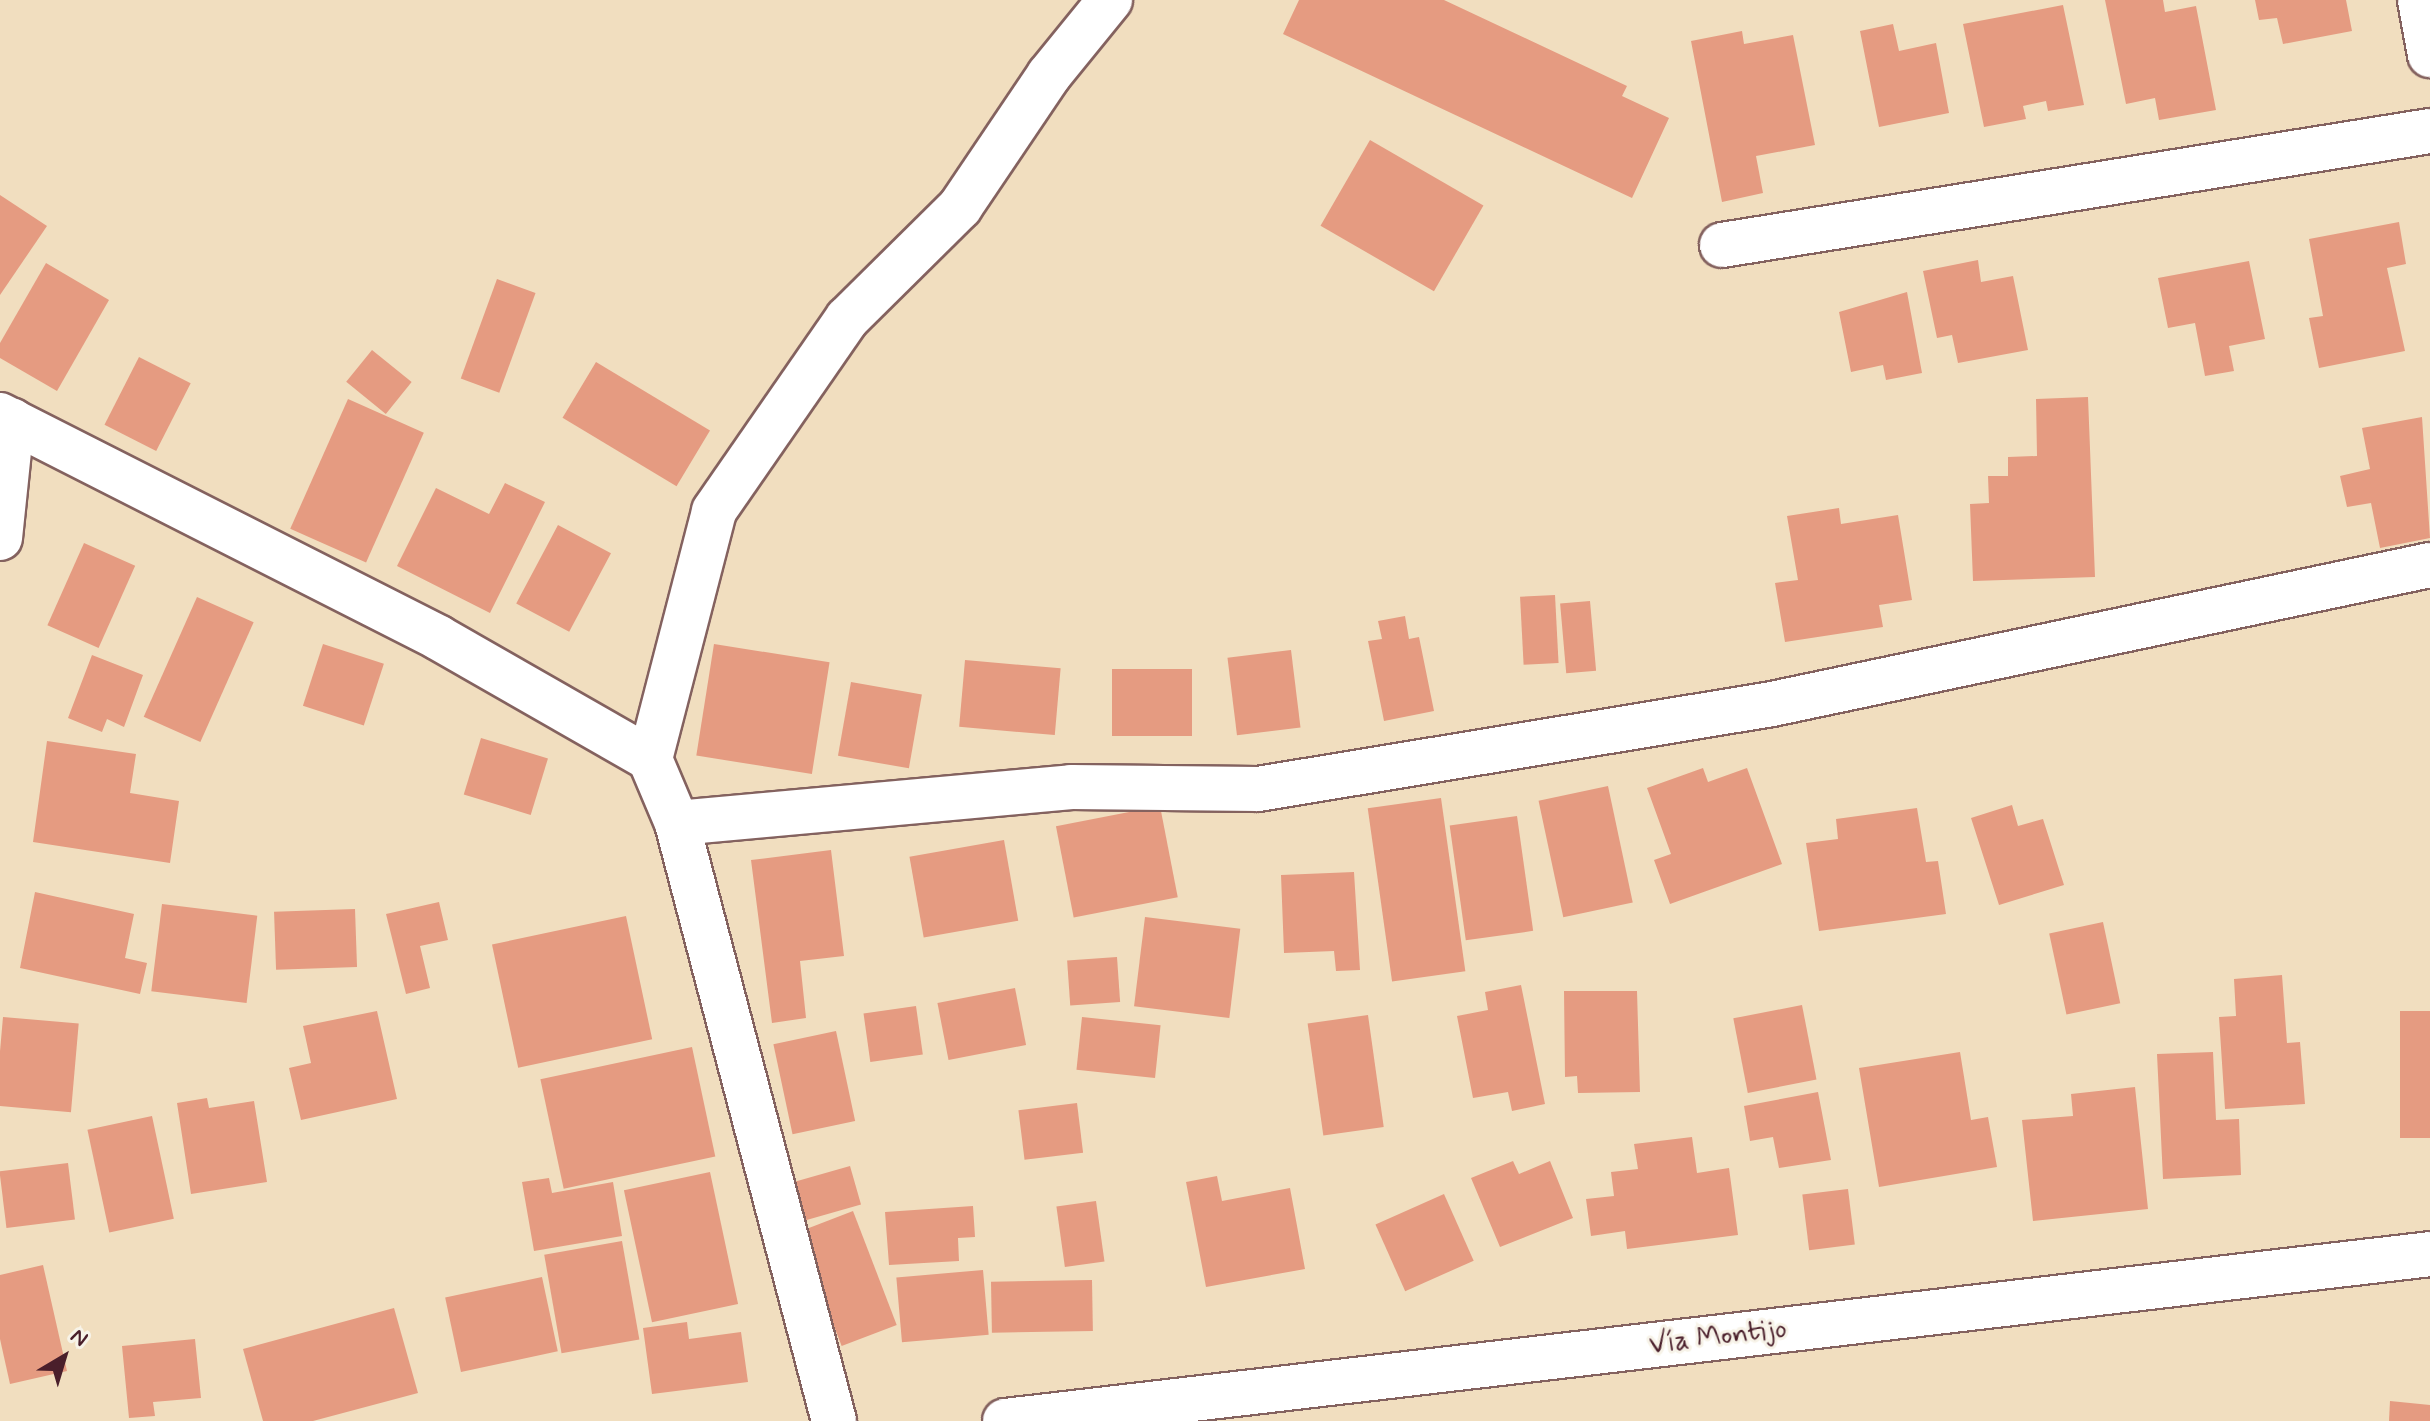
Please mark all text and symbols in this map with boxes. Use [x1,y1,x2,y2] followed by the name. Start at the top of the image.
[1647,1313,1789,1363] street label: Vía Montijo
[24,1317,104,1397] north arrow
[64,1323,93,1354] text: N

